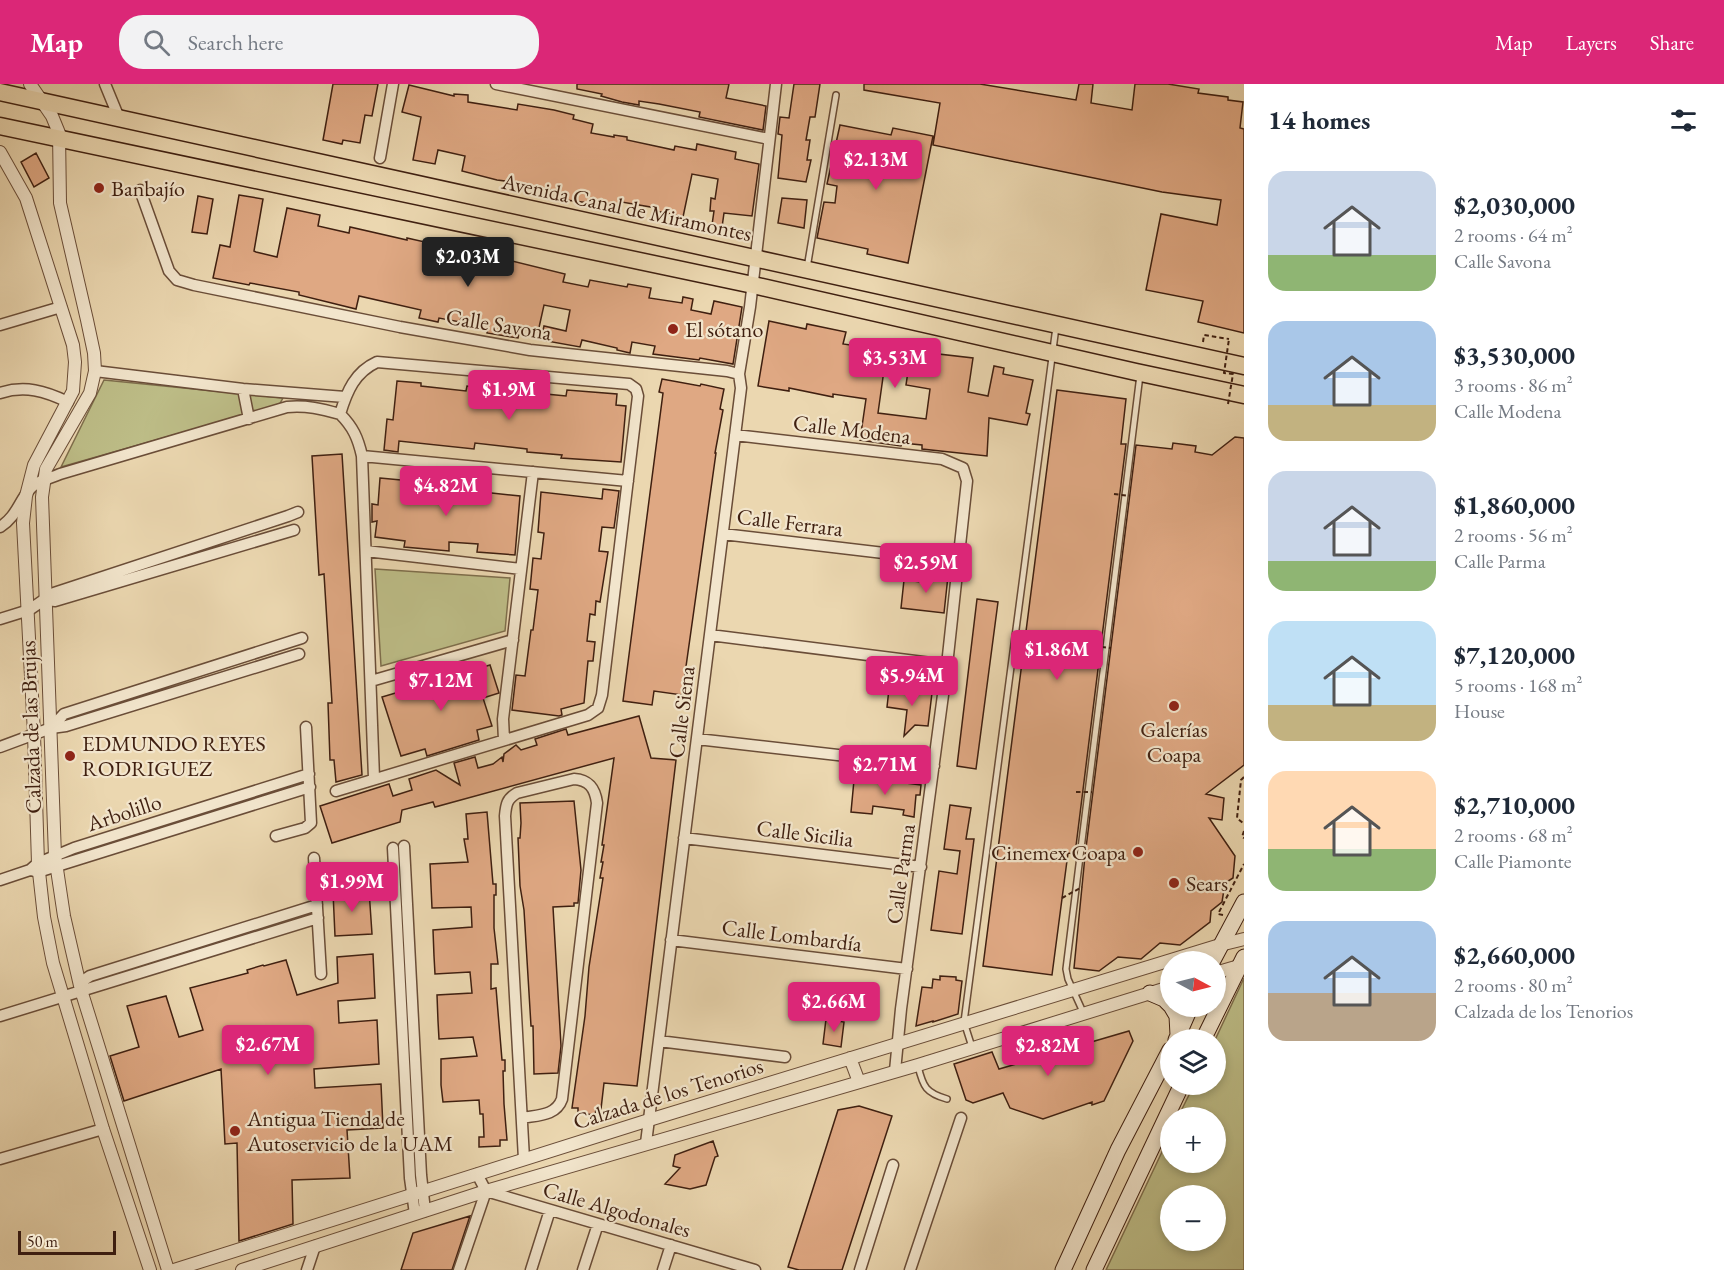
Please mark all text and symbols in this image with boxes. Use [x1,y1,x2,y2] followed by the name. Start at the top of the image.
[119,15,539,69] search box
[30,24,83,60] text: Map
[140,26,173,59] icon: search
[188,28,283,57] text: Search here
[1495,29,1533,56] text: Map
[1566,29,1617,56] text: Layers
[1650,29,1694,56] text: Share
[1268,103,1370,137] text: 14 homes
[1667,104,1700,137] icon: filters
[827,140,925,191] pin: $2.13M
[844,146,908,172] text: $2.13M
[498,167,755,248] street label: Avenida Canal de Miramontes
[111,174,185,203] place label: Banbajío
[92,181,106,195] marker: Banbajío
[1454,188,1575,222] text: $2,030,000
[1316,195,1388,267] icon: home
[1454,222,1573,248] text: 2 rooms · 64 m²
[419,237,517,288] pin: $2.03M
[436,243,500,269] text: $2.03M
[1454,248,1551,274] text: Calle Savona
[444,302,554,347] street label: Calle Savona
[685,315,763,344] place label: El sótano
[666,322,680,336] marker: El sótano
[846,338,944,389] pin: $3.53M
[1454,338,1575,372] text: $3,530,000
[863,344,927,370] text: $3.53M
[1316,345,1388,417] icon: home
[467,370,551,421] pin: $1.9M
[1454,372,1573,398] text: 3 rooms · 86 m²
[482,376,536,402] text: $1.9M
[1454,398,1562,424] text: Calle Modena
[791,408,913,451] street label: Calle Modena
[397,466,495,517] pin: $4.82M
[414,472,478,498] text: $4.82M
[1454,488,1575,522] text: $1,860,000
[1316,495,1388,567] icon: home
[735,502,845,543] street label: Calle Ferrara
[1454,522,1573,548] text: 2 rooms · 56 m²
[877,543,975,594] pin: $2.59M
[1454,548,1546,574] text: Calle Parma
[894,549,958,575] text: $2.59M
[1008,630,1106,681] pin: $1.86M
[1025,636,1089,662] text: $1.86M
[1454,638,1575,672] text: $7,120,000
[13,640,48,814] street label: Calzada de las Brujas
[1316,645,1388,717] icon: home
[863,656,961,707] pin: $5.94M
[392,661,490,712] pin: $7.12M
[880,662,944,688] text: $5.94M
[661,664,702,760] street label: Calle Siena
[409,667,473,693] text: $7.12M
[1454,672,1582,698] text: 5 rooms · 168 m²
[1454,698,1505,724] text: House
[1167,699,1181,713] marker: Galerías Coapa
[1140,715,1208,769] place label: Galerías Coapa
[82,729,266,783] place label: EDMUNDO REYES RODRIGUEZ
[836,745,934,796] pin: $2.71M
[63,749,77,763] marker: EDMUNDO REYES RODRIGUEZ
[853,751,917,777] text: $2.71M
[82,787,165,838] street label: Arbolillo
[1454,788,1575,822] text: $2,710,000
[1316,795,1388,867] icon: home
[755,813,855,854] street label: Calle Sicilia
[879,822,922,926] street label: Calle Parma
[1454,822,1573,848] text: 2 rooms · 68 m²
[991,838,1126,867] place label: Cinemex Coapa
[1131,845,1145,859] marker: Cinemex Coapa
[1454,848,1572,874] text: Calle Piamonte
[303,862,401,913] pin: $1.99M
[320,868,384,894] text: $1.99M
[1186,869,1228,898] place label: Sears
[1167,876,1181,890] marker: Sears
[720,913,864,959] street label: Calle Lombardía
[1454,938,1575,972] text: $2,660,000
[1316,945,1388,1017] icon: home
[1160,951,1226,1017] north arrow
[1160,951,1226,1251] map controls
[1454,972,1573,998] text: 2 rooms · 80 m²
[785,982,883,1033] pin: $2.66M
[802,988,866,1014] text: $2.66M
[1454,998,1633,1024] text: Calzada de los Tenorios
[219,1025,317,1076] pin: $2.67M
[999,1026,1097,1077] pin: $2.82M
[1160,1029,1226,1095] button: layers
[236,1031,300,1057] text: $2.67M
[1016,1032,1080,1058] text: $2.82M
[570,1051,767,1136] street label: Calzada de los Tenorios
[246,1104,453,1158] place label: Antigua Tienda de Autoservicio de la UAM
[1160,1107,1226,1173] button: +
[228,1124,242,1138] marker: Antigua Tienda de Autoservicio de la UAM
[540,1175,694,1244] street label: Calle Algodonales
[1160,1185,1226,1251] button: −
[18,1228,116,1256] scale bar
[27,1231,58,1252] text: 50 m

